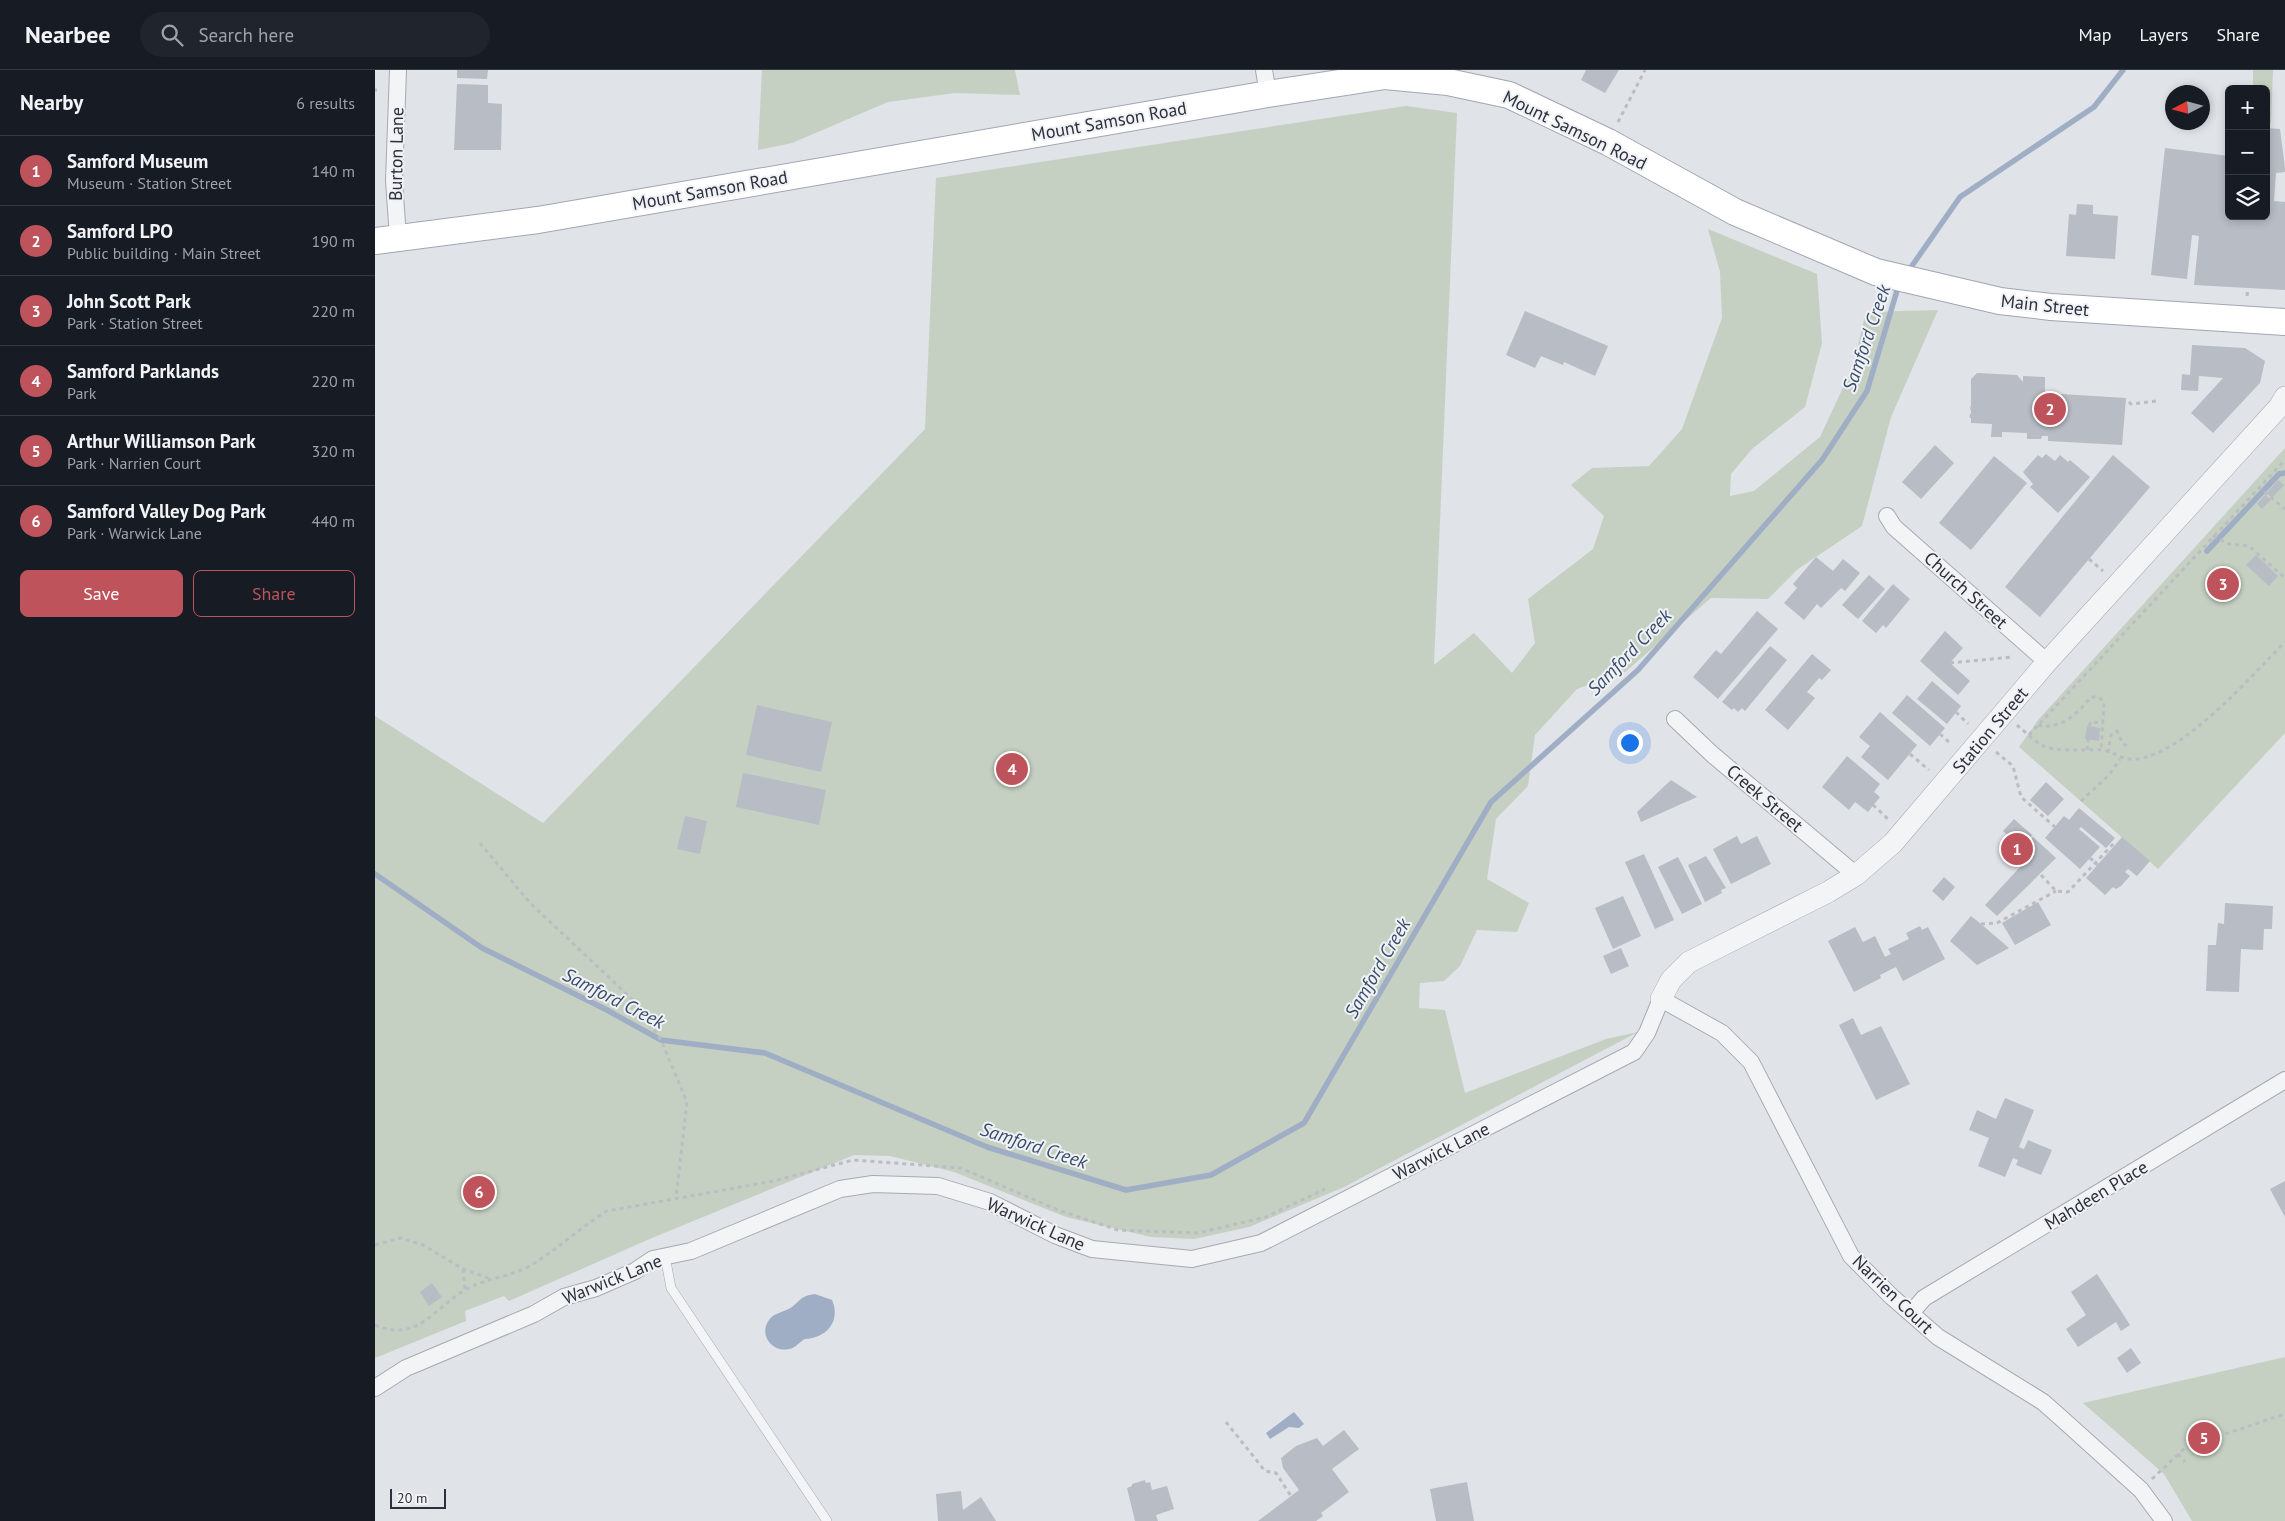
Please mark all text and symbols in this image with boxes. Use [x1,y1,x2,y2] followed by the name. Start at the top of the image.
[140,12,490,57] search box
[25,19,110,50] text: Nearbee
[158,21,186,49] icon: search
[198,23,294,47] text: Search here
[2079,23,2111,46] text: Map
[2139,23,2188,46] text: Layers
[2216,23,2260,46] text: Share
[1499,85,1651,175] street label: Mount Samson Road
[2165,85,2210,130] north arrow
[2225,85,2270,220] map controls
[2225,85,2270,130] button: +
[20,89,83,116] text: Nearby
[296,93,355,113] text: 6 results
[1029,96,1189,146] street label: Mount Samson Road
[384,107,408,201] street label: Burton Lane
[2225,130,2270,175] button: −
[67,149,208,173] text: Samford Museum
[31,161,41,181] text: 1
[312,161,355,181] text: 140 m
[630,165,790,215] street label: Mount Samson Road
[67,173,232,193] text: Museum · Station Street
[2225,175,2270,220] button: layers
[67,219,173,243] text: Samford LPO
[31,231,41,251] text: 2
[312,231,355,251] text: 190 m
[67,243,261,263] text: Public building · Main Street
[1837,280,1896,394] water label: Samford Creek
[67,289,191,313] text: John Scott Park
[2000,289,2090,321] street label: Main Street
[31,301,41,321] text: 3
[312,301,355,321] text: 220 m
[67,313,203,333] text: Park · Station Street
[67,359,219,383] text: Samford Parklands
[31,371,41,391] text: 4
[312,371,355,391] text: 220 m
[67,383,96,403] text: Park
[2034,390,2066,428] pin: 2
[67,429,256,453] text: Arthur Williamson Park
[31,441,41,461] text: 5
[312,441,355,461] text: 320 m
[67,453,201,473] text: Park · Narrien Court
[67,499,266,523] text: Samford Valley Dog Park
[31,511,41,531] text: 6
[312,511,355,531] text: 440 m
[67,523,202,543] text: Park · Warwick Lane
[1919,546,2013,634] street label: Church Street
[2207,565,2239,603] pin: 3
[20,570,183,617] button: Save
[193,570,355,617] button: Share
[1582,603,1677,700] water label: Samford Creek
[1947,682,2033,778] street label: Station Street
[1617,730,1643,756] your location
[996,750,1028,788] pin: 4
[1722,759,1808,837] street label: Creek Street
[2001,830,2033,868] pin: 1
[1339,913,1416,1022] water label: Samford Creek
[559,962,670,1035] water label: Samford Creek
[977,1116,1092,1174] water label: Samford Creek
[1389,1117,1493,1185] street label: Warwick Lane
[2040,1155,2152,1235] street label: Mahdeen Place
[463,1173,495,1211] pin: 6
[983,1192,1089,1256] street label: Warwick Lane
[559,1249,665,1309] street label: Warwick Lane
[1848,1250,1938,1338] street label: Narrien Court
[2188,1419,2220,1457] pin: 5
[390,1486,446,1509] scale bar
[397,1489,427,1507] text: 20 m

